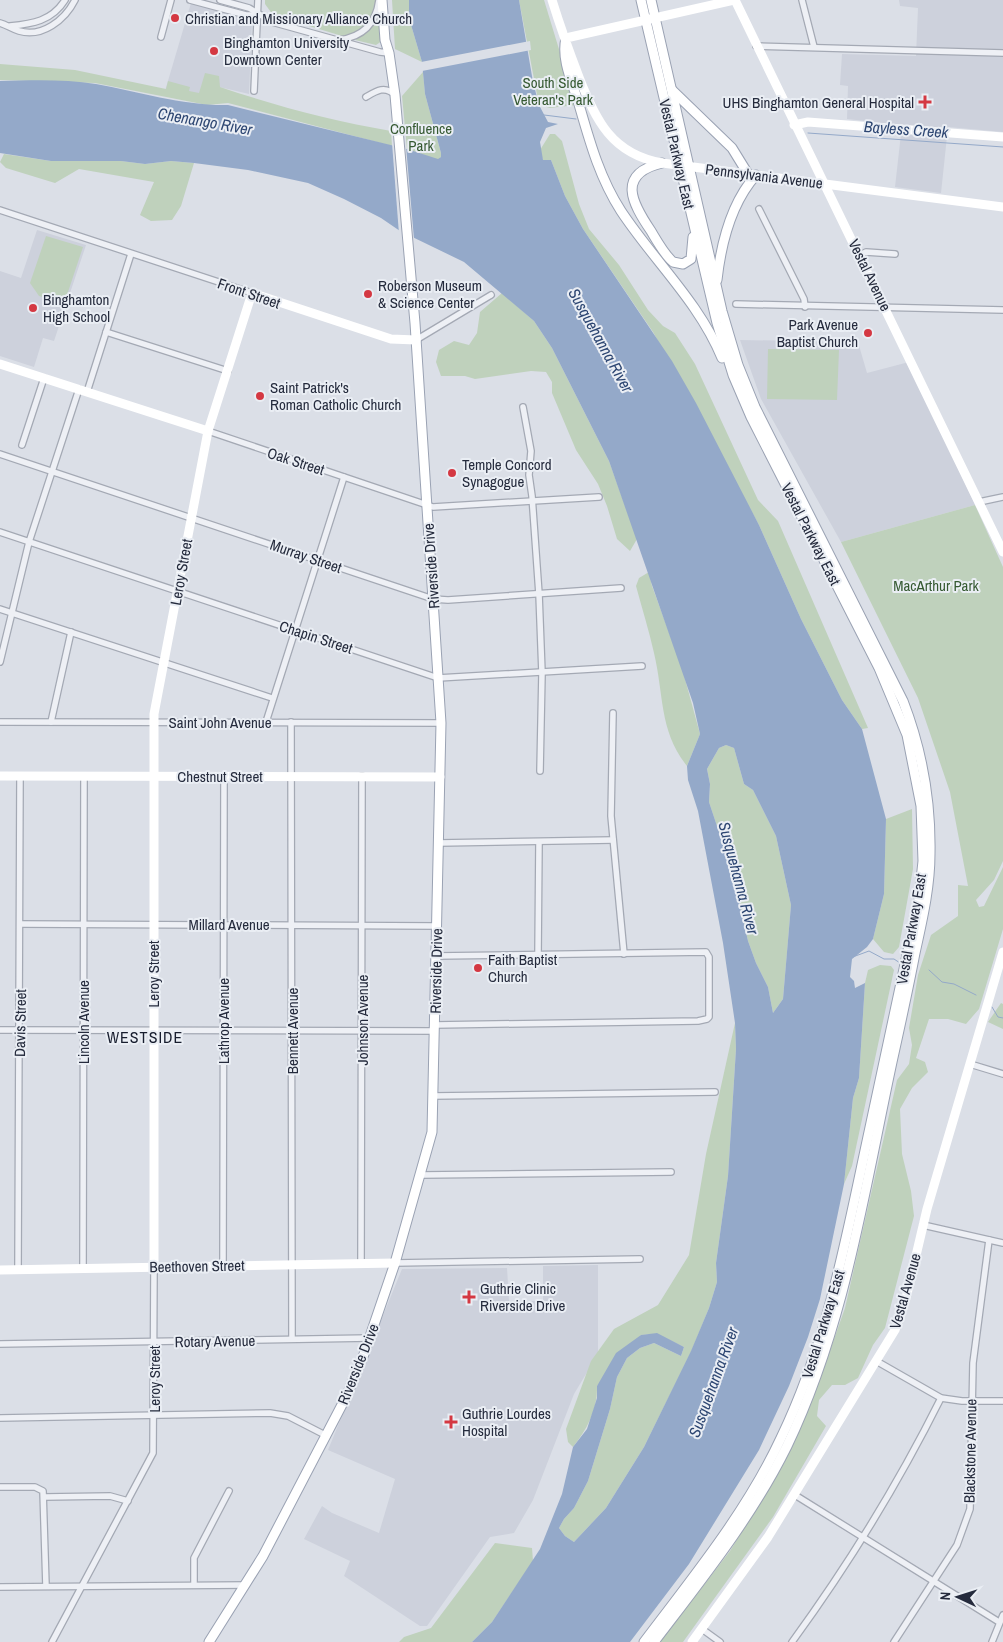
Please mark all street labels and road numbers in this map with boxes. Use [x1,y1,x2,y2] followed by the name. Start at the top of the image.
[654,97,700,212] street label: Vestal Parkway East
[704,158,824,194] street label: Pennsylvania Avenue
[844,235,897,315] street label: Vestal Avenue
[215,272,284,314] street label: Front Street
[265,442,328,480] street label: Oak Street
[776,479,846,589] street label: Vestal Parkway East
[418,522,444,609] street label: Riverside Drive
[267,534,345,578] street label: Murray Street
[165,537,197,607] street label: Leroy Street
[277,615,356,659] street label: Chapin Street
[168,712,272,733] street label: Saint John Avenue
[177,766,263,787] street label: Chestnut Street
[891,871,931,986] street label: Vestal Parkway East
[188,914,270,935] street label: Millard Avenue
[425,928,447,1014] street label: Riverside Drive
[143,940,164,1008] street label: Leroy Street
[352,974,373,1065] street label: Johnson Avenue
[213,978,234,1064] street label: Lathrop Avenue
[73,980,94,1064] street label: Lincoln Avenue
[9,988,31,1057] street label: Davis Street
[282,988,303,1074] street label: Bennett Avenue
[884,1251,926,1331] street label: Vestal Avenue
[149,1255,245,1277] street label: Beethoven Street
[797,1267,850,1381] street label: Vestal Parkway East
[332,1320,384,1408] street label: Riverside Drive
[175,1330,256,1352] street label: Rotary Avenue
[144,1345,165,1413] street label: Leroy Street
[959,1398,981,1503] street label: Blackstone Avenue

